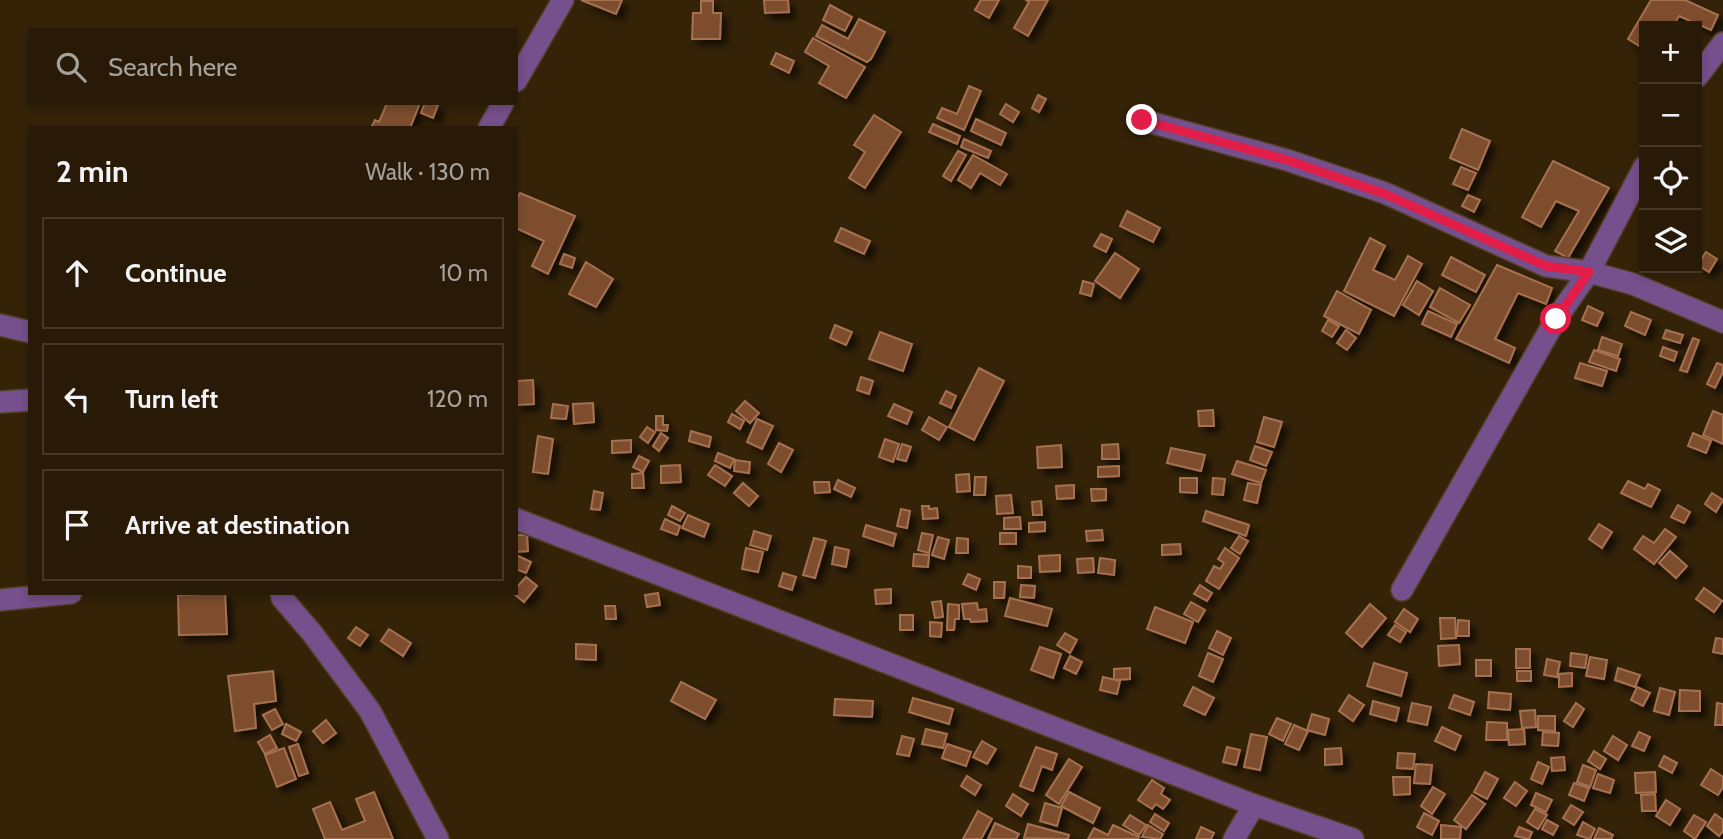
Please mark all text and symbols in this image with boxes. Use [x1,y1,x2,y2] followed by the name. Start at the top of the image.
[1639,21,1702,273] map controls
[1639,21,1702,84] button: +
[28,28,518,105] search box
[52,48,90,86] icon: search
[108,51,237,83] text: Search here
[1639,84,1702,147] button: −
[1126,104,1157,135] route end
[1639,147,1702,210] button: locate
[56,153,128,190] text: 2 min
[365,158,490,186] text: Walk · 130 m
[1639,210,1702,273] button: layers
[58,254,96,292] icon: ahead
[125,257,227,289] text: Continue
[439,259,488,287] text: 10 m
[1540,303,1571,334] route start
[58,380,96,418] icon: left
[125,383,218,415] text: Turn left
[427,385,488,413] text: 120 m
[58,506,96,544] icon: arrive
[125,509,350,541] text: Arrive at destination

